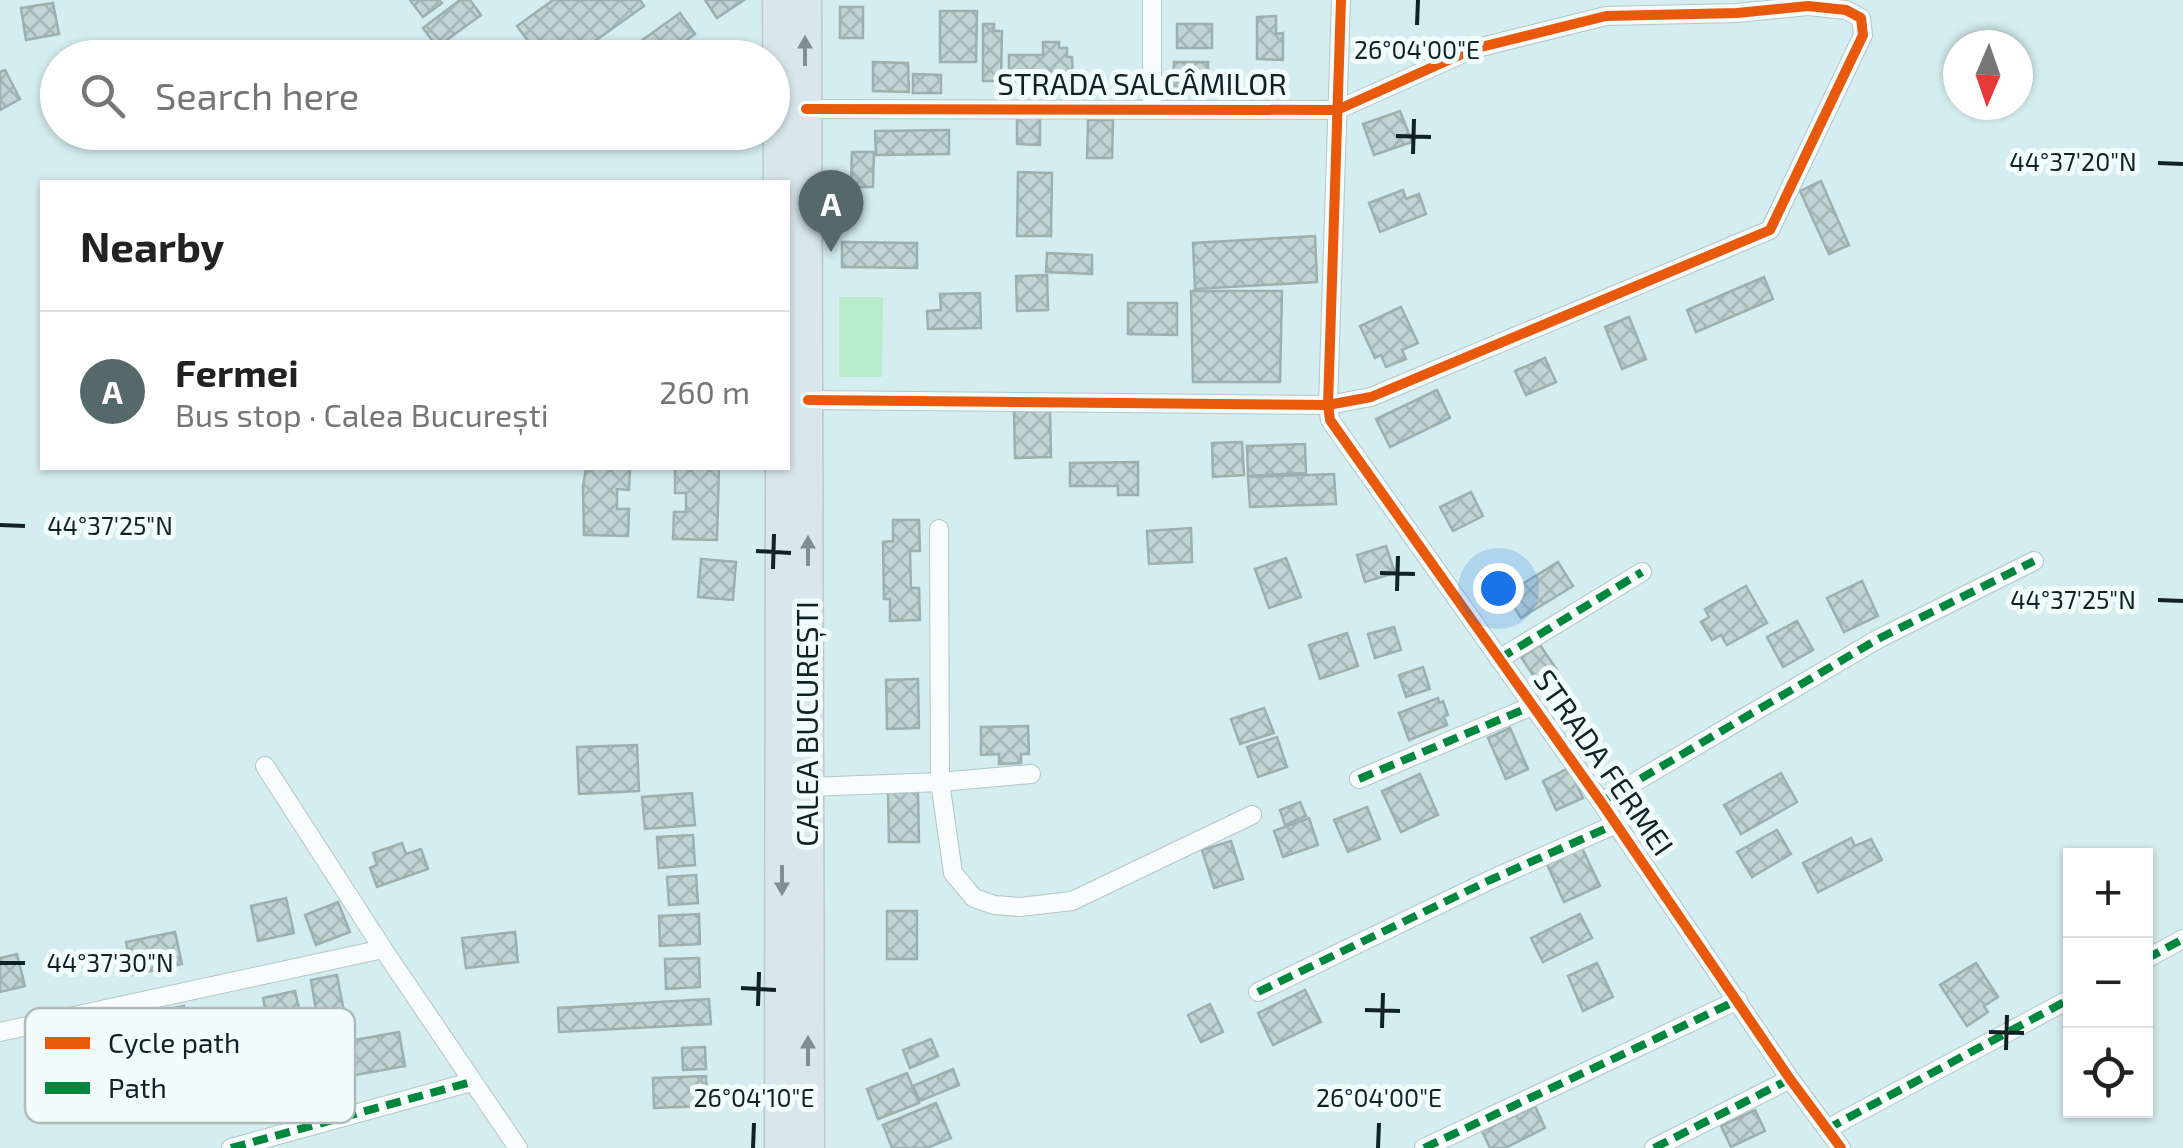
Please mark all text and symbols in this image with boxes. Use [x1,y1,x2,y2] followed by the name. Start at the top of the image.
[1943,30,2033,120] north arrow
[797,34,813,66] one-way arrow
[1354,34,1480,64] text: 26°04'00"E
[40,40,790,150] search box
[997,65,1287,101] street label: STRADA SALCÂMILOR
[75,68,130,123] icon: search
[155,72,359,118] text: Search here
[2009,146,2137,176] text: 44°37'20"N
[798,170,864,252] pin: A
[80,220,224,270] text: Nearby
[175,349,299,395] text: Fermei
[102,372,123,410] text: A
[659,372,750,410] text: 260 m
[175,395,549,433] text: Bus stop · Calea București
[47,510,173,540] text: 44°37'25"N
[800,534,816,566] one-way arrow
[1473,563,1524,614] your location
[2010,584,2136,614] text: 44°37'25"N
[788,601,827,847] street label: CALEA BUCUREȘTI
[1527,662,1682,862] street label: STRADA FERMEI
[2063,848,2153,1118] map controls
[2063,848,2153,938] button: +
[774,864,790,896] one-way arrow
[2063,938,2153,1028] button: −
[46,947,174,977] text: 44°37'30"N
[25,1008,355,1123] legend
[108,1025,240,1059] text: Cycle path
[2063,1028,2153,1118] button: locate
[800,1034,816,1066] one-way arrow
[108,1070,167,1104] text: Path
[694,1082,814,1112] text: 26°04'10"E
[1316,1082,1442,1112] text: 26°04'00"E

